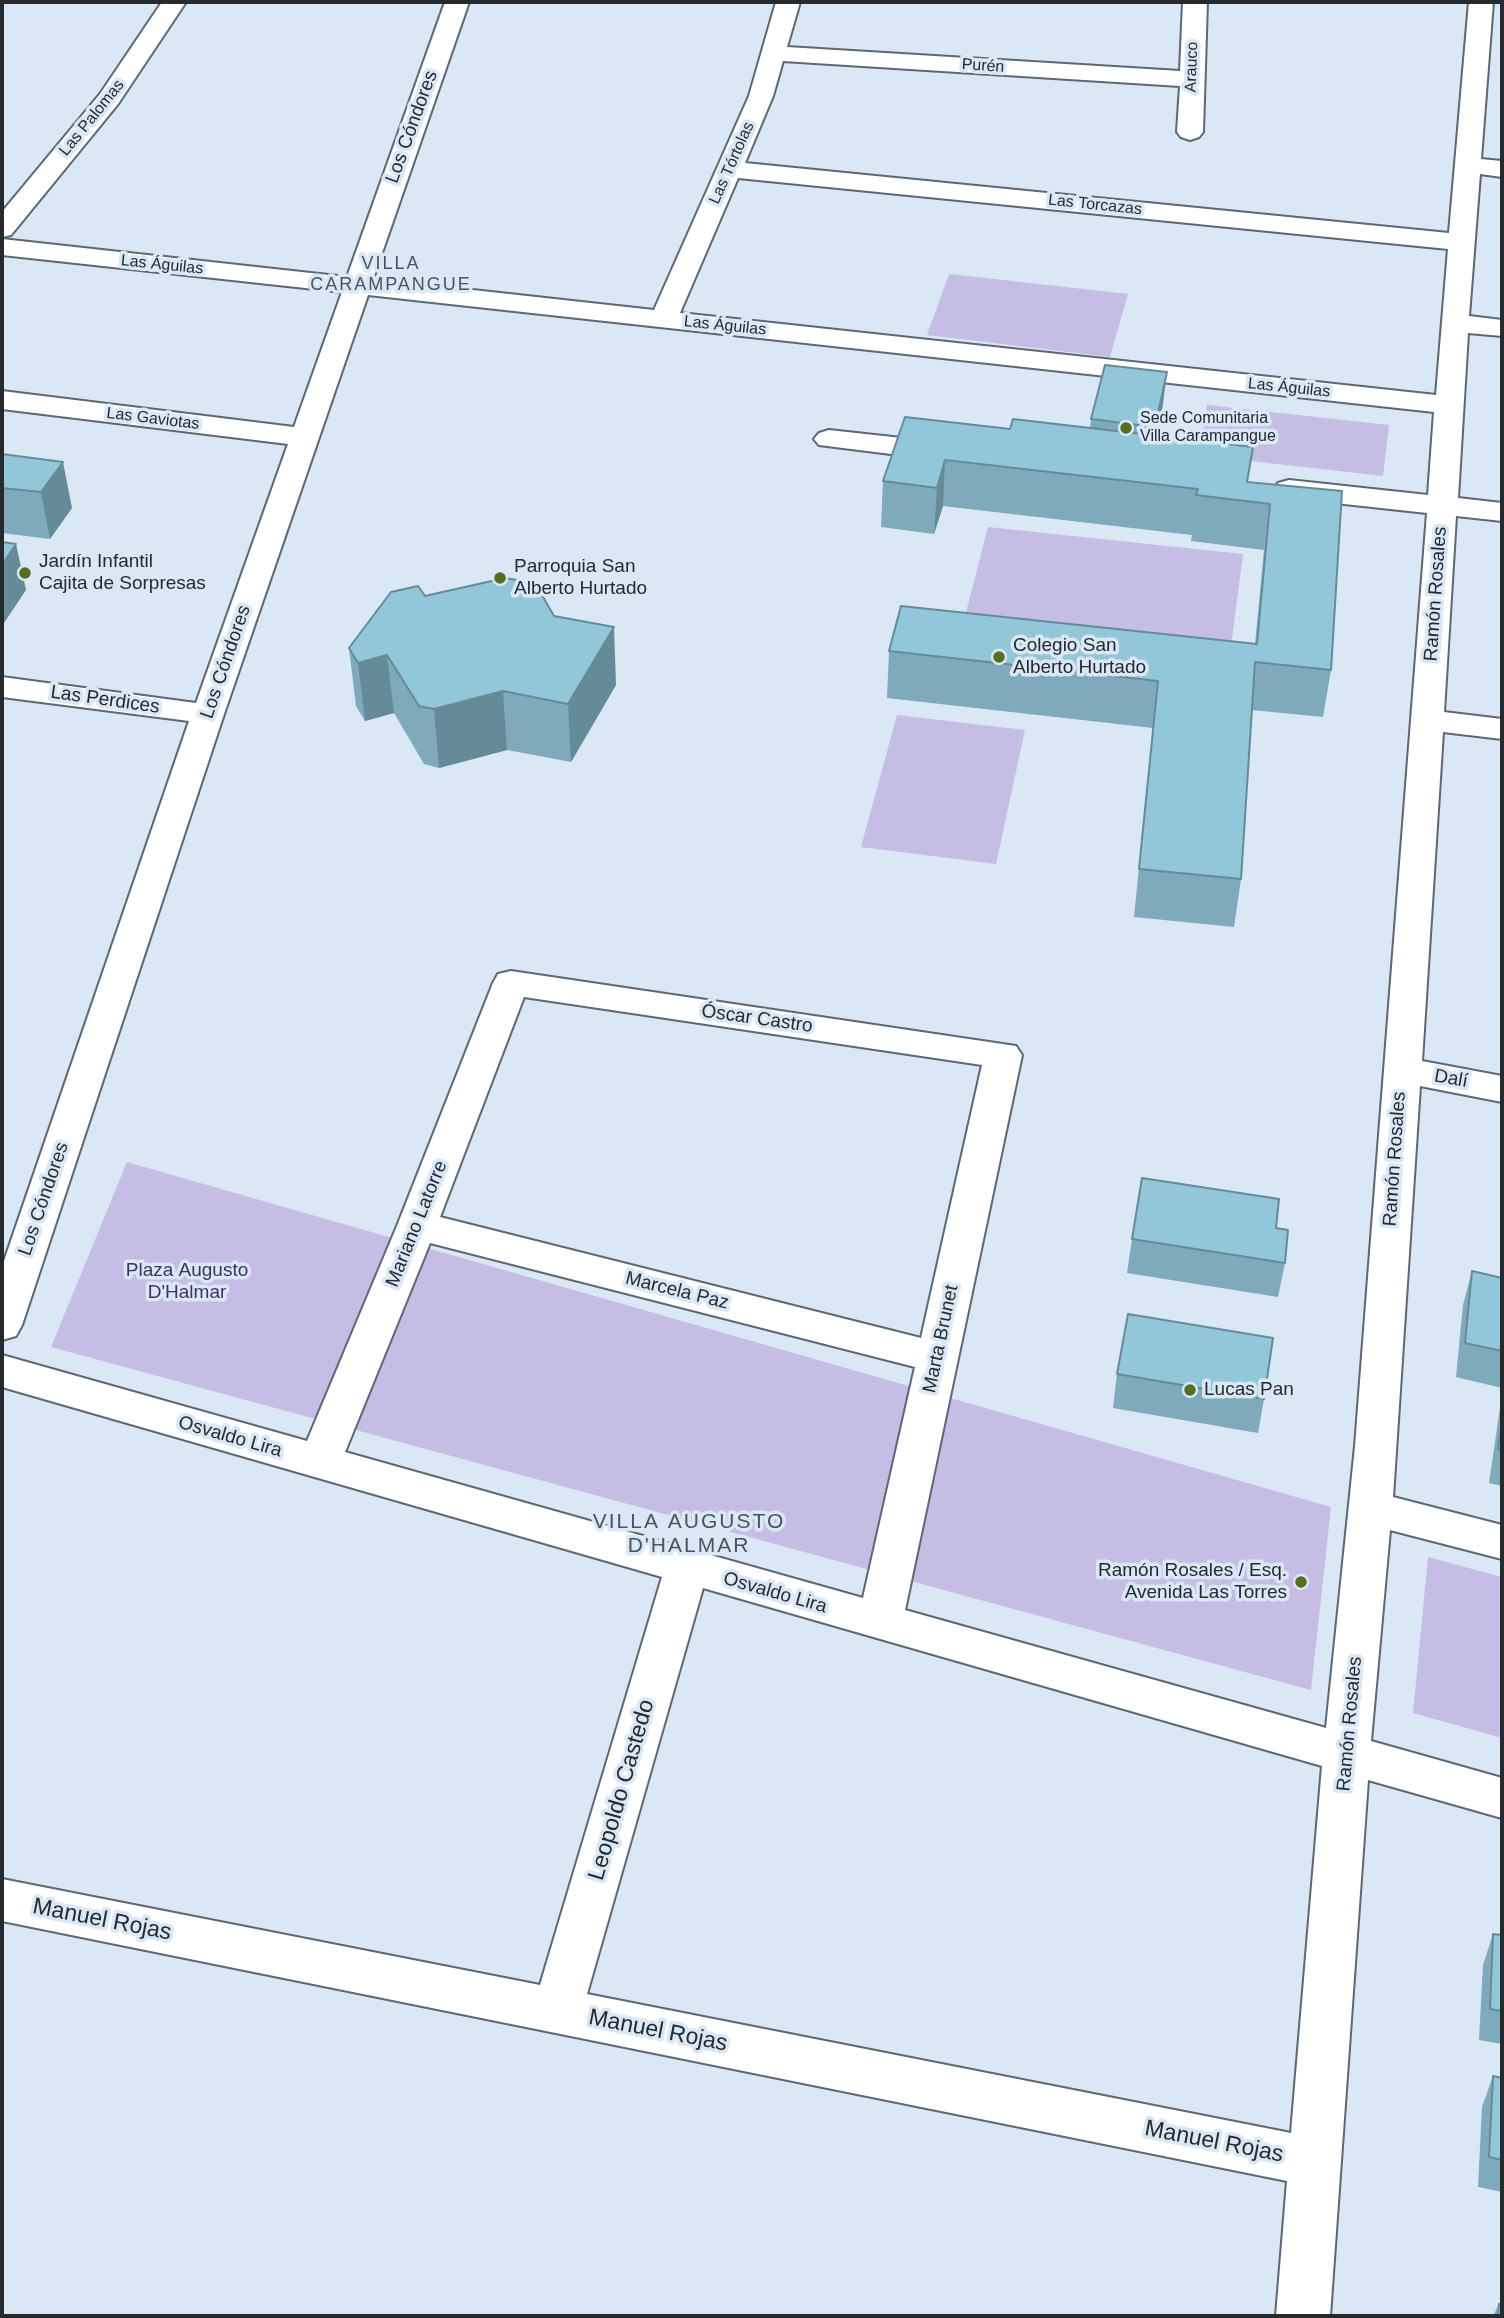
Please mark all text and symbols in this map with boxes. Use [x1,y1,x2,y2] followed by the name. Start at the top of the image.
[1182,41,1202,93] street label: Arauco
[961,55,1005,77] street label: Purén
[381,68,443,186] street label: Los Cóndores
[55,76,129,160] street label: Las Palomas
[705,119,759,207] street label: Las Tórtolas
[1047,191,1143,219] street label: Las Torcazas
[120,251,204,279] street label: Las Águilas
[312,253,470,296] district label: VILLA CARAMPANGUE
[683,312,767,340] street label: Las Águilas
[1247,374,1331,402] street label: Las Águilas
[105,404,201,434] street label: Las Gaviotas
[1140,409,1276,447] place label: Sede Comunitaria Villa Carampangue
[1118,420,1134,436] marker: Sede Comunitaria Villa Carampangue
[1420,526,1452,662] street label: Ramón Rosales
[39,551,206,595] place label: Jardín Infantil Cajita de Sorpresas
[514,556,647,600] place label: Parroquia San Alberto Hurtado
[17,565,33,581] marker: Jardín Infantil Cajita de Sorpresas
[492,570,508,586] marker: Parroquia San Alberto Hurtado
[196,602,256,722] street label: Los Cóndores
[1013,635,1146,679] place label: Colegio San Alberto Hurtado
[991,649,1007,665] marker: Colegio San Alberto Hurtado
[49,681,161,719] street label: Las Perdices
[700,1000,814,1038] street label: Óscar Castro
[1432,1065,1470,1093] street label: Dalí
[1379,1091,1411,1227] street label: Ramón Rosales
[14,1139,74,1259] street label: Los Cóndores
[381,1158,453,1290] street label: Mariano Latorre
[126,1260,248,1304] park label: Plaza Augusto D'Halmar
[623,1267,731,1315] street label: Marcela Paz
[918,1283,964,1395] street label: Marta Brunet
[1204,1379,1294,1401] place label: Lucas Pan
[1182,1382,1198,1398] marker: Lucas Pan
[176,1411,284,1463] street label: Osvaldo Lira
[594,1509,784,1559] district label: VILLA AUGUSTO D'HALMAR
[1098,1560,1287,1604] place label: Ramón Rosales / Esq. Avenida Las Torres
[721,1567,829,1619] street label: Osvaldo Lira
[1293,1574,1309,1590] marker: Ramón Rosales / Esq. Avenida Las Torres
[1333,1656,1367,1792] street label: Ramón Rosales
[583,1696,661,1884] street label: Leopoldo Castedo
[30,1893,174,1947] street label: Manuel Rojas
[586,2004,730,2058] street label: Manuel Rojas
[1142,2115,1286,2169] street label: Manuel Rojas

